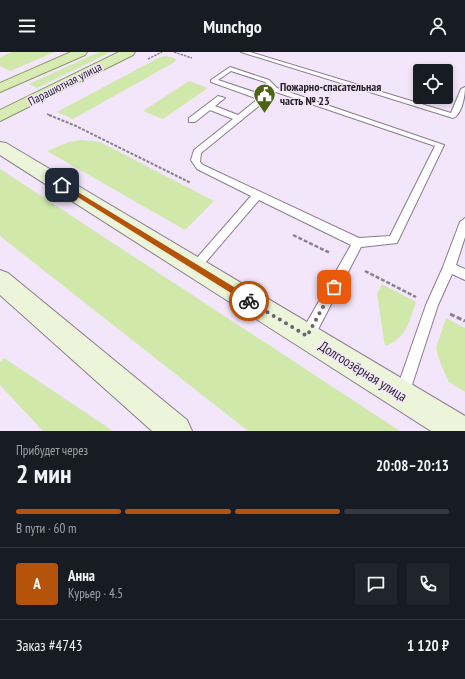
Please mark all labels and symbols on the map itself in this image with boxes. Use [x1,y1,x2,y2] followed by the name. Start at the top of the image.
[25,58,104,109] street label: Парашютная улица
[280,79,381,108] place label: Пожарно-спасательная часть № 23
[251,81,277,114] public building icon: Пожарно-спасательная часть № 23
[45,168,79,202] pin
[317,270,351,304] pin
[229,281,269,321] courier
[316,337,410,405] street label: Долгоозёрная улица

